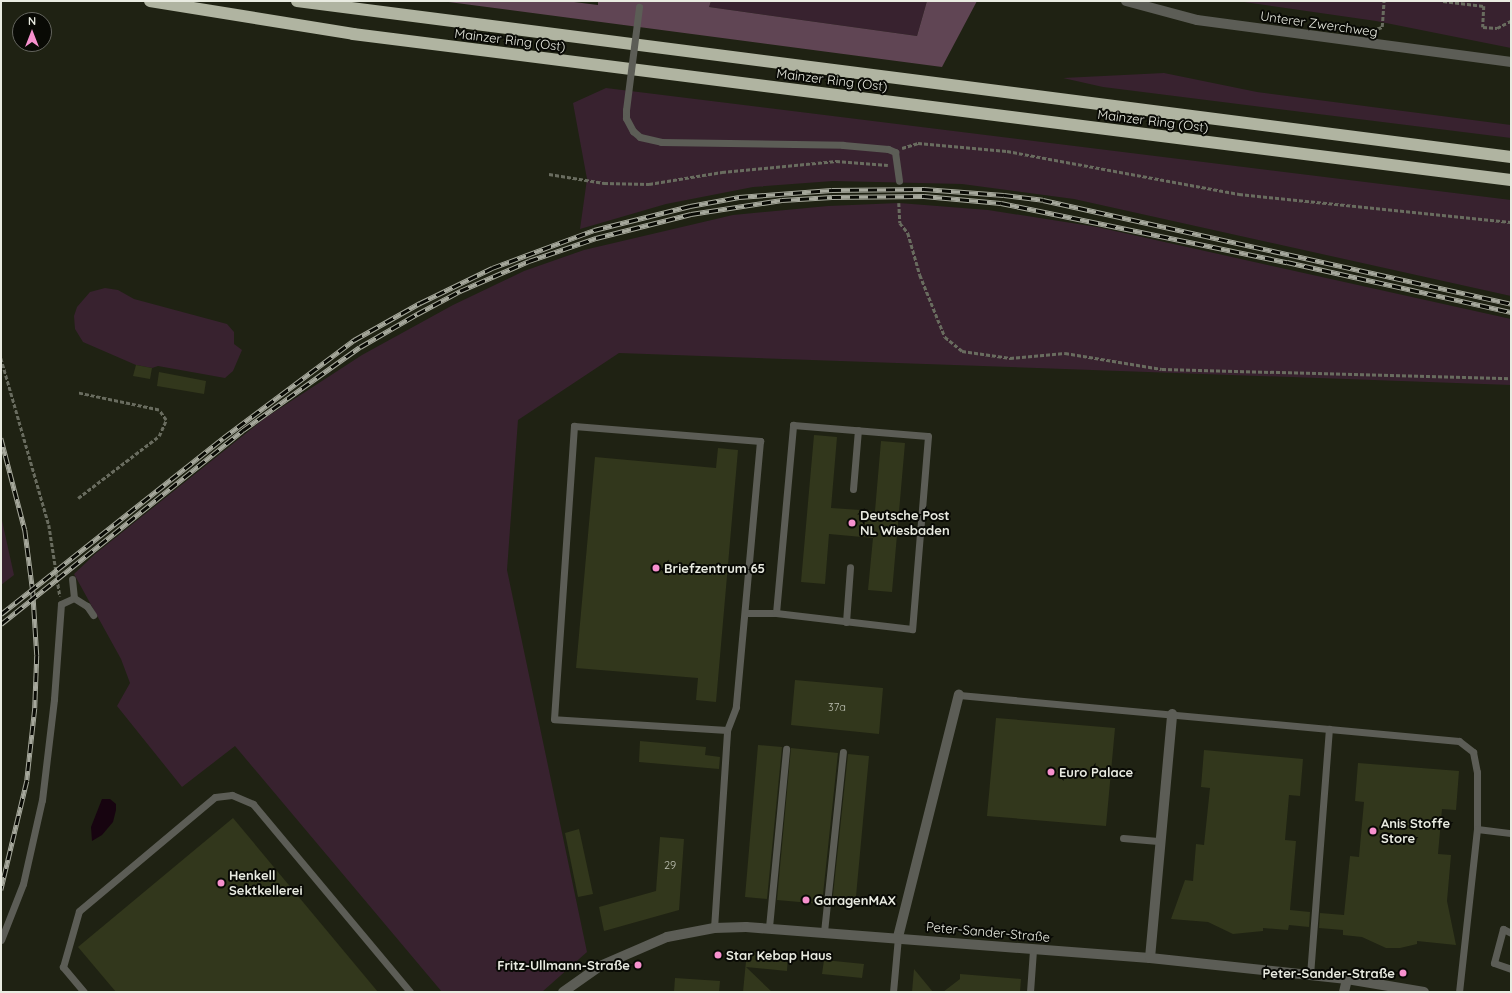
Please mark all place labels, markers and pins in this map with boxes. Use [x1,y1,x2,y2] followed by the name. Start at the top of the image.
[860,508,950,539] place label: Deutsche Post NL Wiesbaden
[847,518,857,528] marker: Deutsche Post NL Wiesbaden
[664,560,765,576] place label: Briefzentrum 65
[651,563,661,573] marker: Briefzentrum 65
[1059,764,1133,780] place label: Euro Palace
[1046,767,1056,777] marker: Euro Palace
[1381,816,1450,847] place label: Anis Stoffe Store
[1368,826,1378,836] marker: Anis Stoffe Store
[229,868,303,899] place label: Henkell Sektkellerei
[216,878,226,888] marker: Henkell Sektkellerei
[814,892,896,908] place label: GaragenMAX
[801,895,811,905] marker: GaragenMAX
[726,947,832,963] place label: Star Kebap Haus
[713,950,723,960] marker: Star Kebap Haus
[497,957,630,973] place label: Fritz-Ullmann-Straße
[633,960,643,970] marker: Fritz-Ullmann-Straße
[1263,965,1395,981] place label: Peter-Sander-Straße
[1398,968,1408,978] marker: Peter-Sander-Straße

